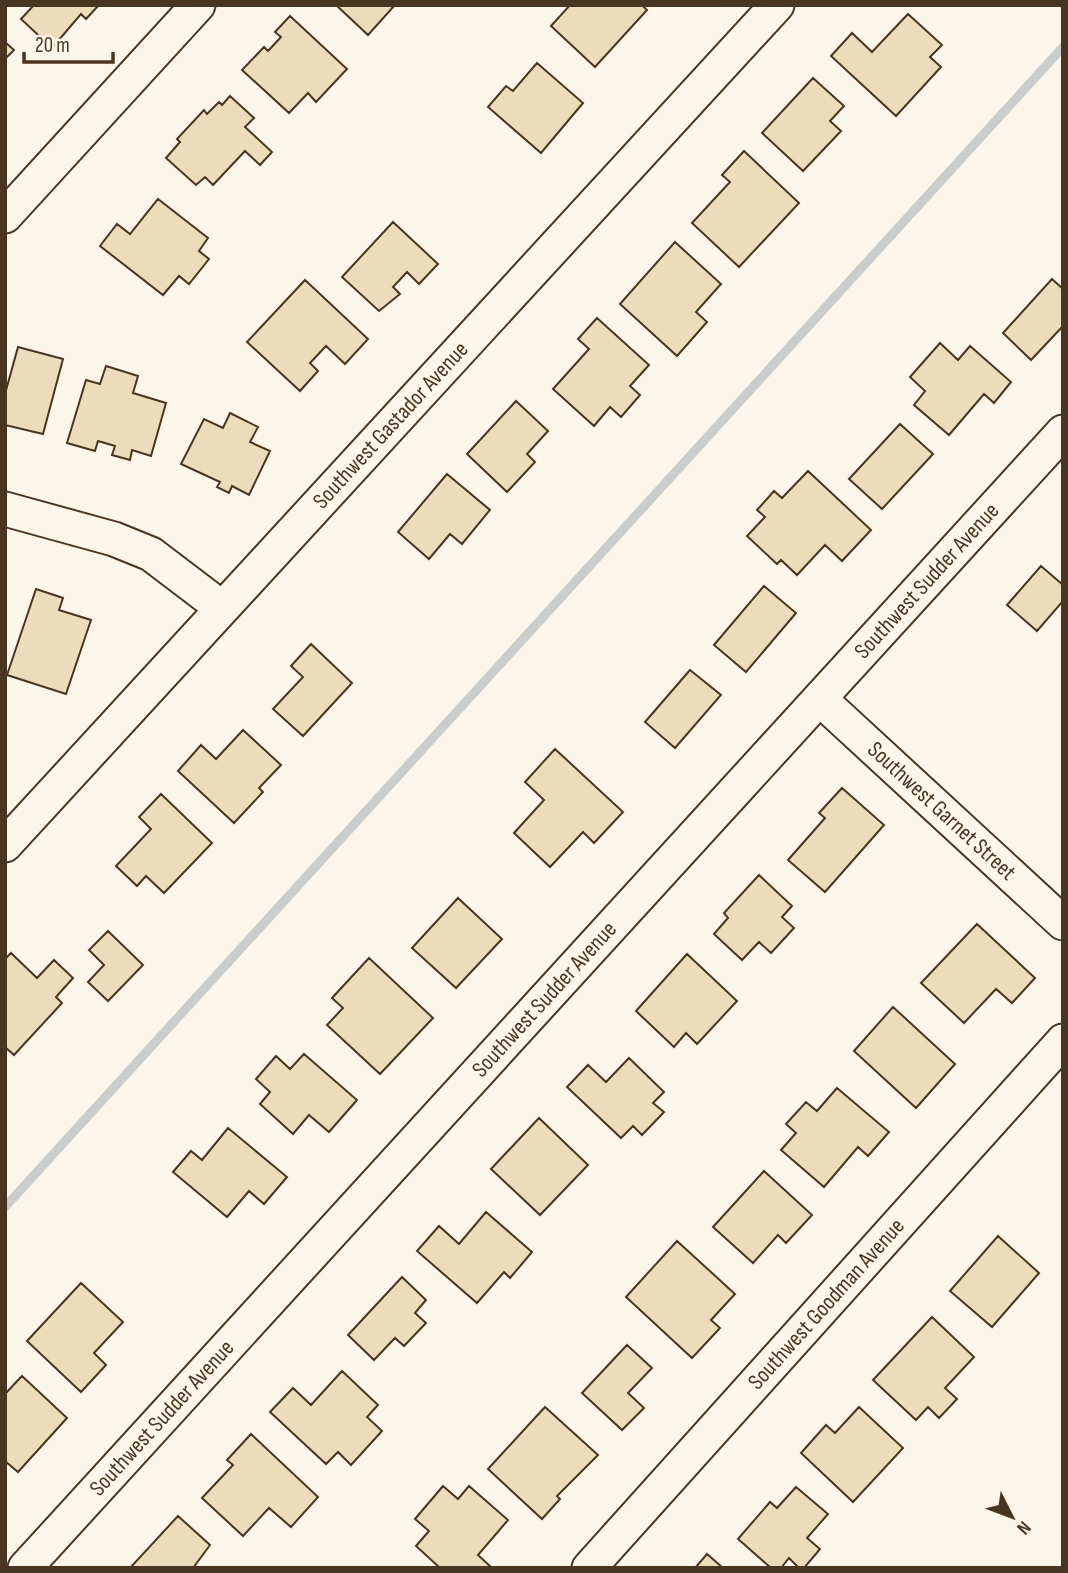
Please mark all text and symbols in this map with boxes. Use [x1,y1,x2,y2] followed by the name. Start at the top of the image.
[24,21,114,65] scale bar
[35,33,70,58] text: 20 m
[307,336,474,515] street label: Southwest Gastador Avenue
[849,497,1005,665] street label: Southwest Sudder Avenue
[861,736,1022,887] street label: Southwest Garnet Street
[466,916,623,1083] street label: Southwest Sudder Avenue
[742,1213,911,1395] street label: Southwest Goodman Avenue
[84,1334,240,1502] street label: Southwest Sudder Avenue
[977,1482,1047,1552] north arrow
[1012,1516,1035,1539] text: N

